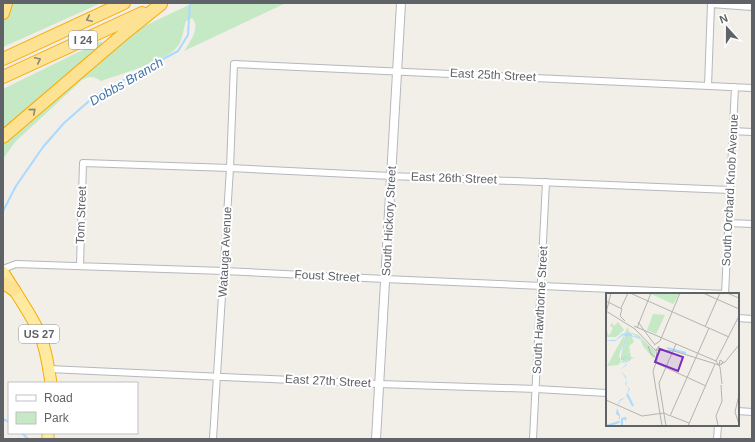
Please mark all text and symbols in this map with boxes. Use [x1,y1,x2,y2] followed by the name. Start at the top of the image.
[707,8,747,48] north arrow
[718,12,729,26] text: N
[85,14,93,22] one-way arrow
[69,31,97,49] road number: I 24
[87,54,166,109] water label: Dobbs Branch
[35,57,42,65] one-way arrow
[450,66,537,84] street label: East 25th Street
[28,109,35,116] one-way arrow
[719,113,741,267] street label: South Orchard Knob Avenue
[379,165,399,276] street label: South Hickory Street
[411,170,498,187] street label: East 26th Street
[73,185,89,244] street label: Tom Street
[216,206,234,298] street label: Watauga Avenue
[530,245,550,374] street label: South Hawthorne Street
[294,267,361,285] street label: Foust Street
[606,293,739,426] inset map
[19,325,59,343] road number: US 27
[285,372,372,390] street label: East 27th Street
[8,382,138,434] legend
[44,391,73,405] text: Road
[44,411,70,425] text: Park

